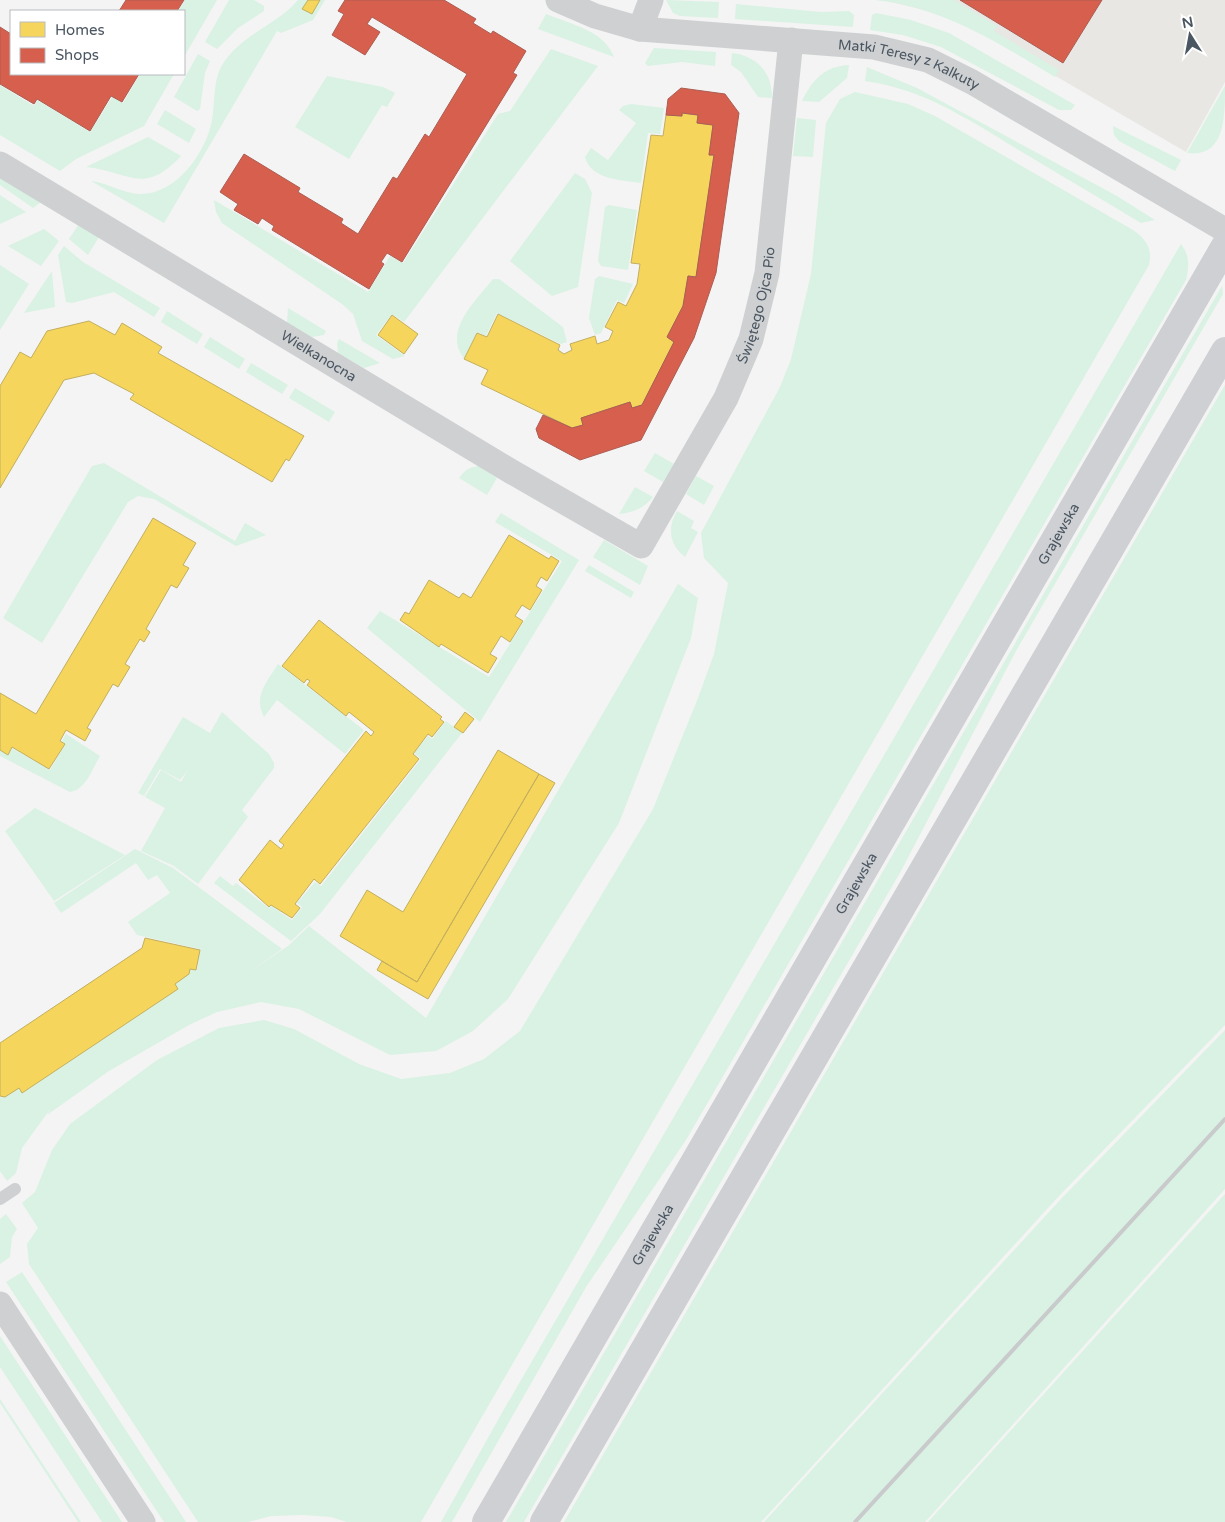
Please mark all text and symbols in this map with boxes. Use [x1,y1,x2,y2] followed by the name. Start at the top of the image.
[10,10,185,75] legend
[1165,10,1215,60] north arrow
[1180,13,1195,32] text: N
[55,21,105,39] text: Homes
[837,36,983,94] street label: Matki Teresy z Kalkuty
[55,46,99,64] text: Shops
[734,246,779,366] street label: Świętego Ojca Pio
[278,327,359,385] street label: Wielkanocna
[1034,500,1083,568] street label: Grajewska
[832,850,881,918] street label: Grajewska
[628,1201,677,1269] street label: Grajewska

